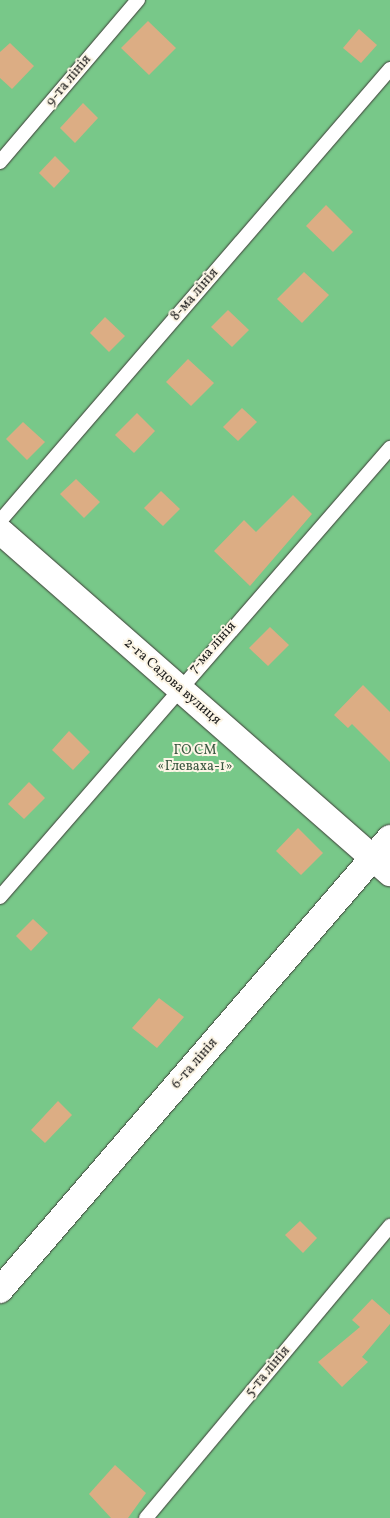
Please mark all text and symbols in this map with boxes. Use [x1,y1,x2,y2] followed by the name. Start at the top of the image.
[43,52,95,110] street label: 9-та лінія
[168,265,222,325] street label: 8-ма лінія
[186,619,240,677] street label: 7-ма лінія
[120,635,224,729] street label: 2-га Садова вулиця
[158,743,232,776] park label: ГО СМ «Глеваха-1»
[168,1035,222,1093] street label: 6-та лінія
[242,1343,294,1401] street label: 5-та лінія

